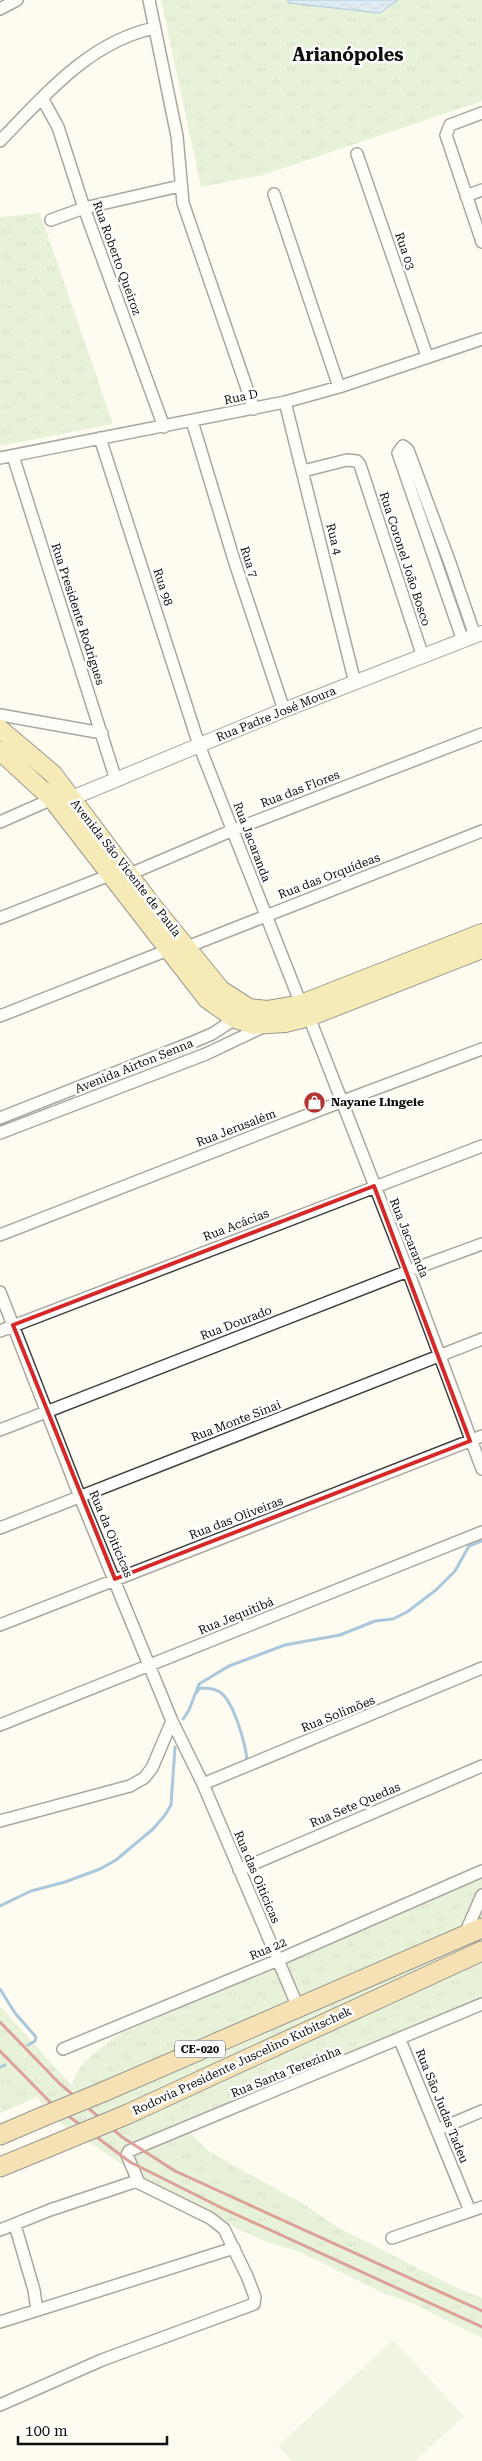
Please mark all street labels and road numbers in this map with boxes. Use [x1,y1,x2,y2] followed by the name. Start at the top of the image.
[90,199,144,317] street label: Rua Roberto Queiroz
[392,230,418,272] street label: Rua 03
[223,387,259,407] street label: Rua D
[377,490,433,628] street label: Rua Coronel João Bosco
[323,522,345,556] street label: Rua 4
[48,541,108,687] street label: Rua Presidente Rodrigues
[237,545,261,580] street label: Rua 7
[150,566,176,608] street label: Rua 98
[214,683,338,744] street label: Rua Padre José Moura
[259,767,342,810] street label: Rua das Flores
[68,796,184,940] street label: Avenida São Vicente de Paula
[230,800,274,884] street label: Rua Jacaranda
[276,850,382,902] street label: Rua das Orquídeas
[73,1036,196,1096] street label: Avenida Airton Senna
[194,1106,278,1150] street label: Rua Jerusalém
[387,1196,431,1280] street label: Rua Jacaranda
[201,1206,271,1244] street label: Rua Acácias
[198,1303,274,1343] street label: Rua Dourado
[189,1397,283,1445] street label: Rua Monte Sinai
[86,1488,136,1580] street label: Rua da Oiticicas
[187,1494,285,1542] street label: Rua das Oliveiras
[196,1594,276,1637] street label: Rua Jequitibá
[299,1693,377,1735] street label: Rua Solimões
[308,1780,403,1830] street label: Rua Sete Quedas
[231,1829,283,1926] street label: Rua das Oiticicas
[248,1935,289,1963] street label: Rua 22
[130,2004,354,2118] street label: Rodovia Presidente Juscelino Kubitschek
[175,2040,225,2058] road number: CE-020
[229,2043,343,2100] street label: Rua Santa Terezinha
[413,2047,472,2166] street label: Rua São Judas Tadeu

